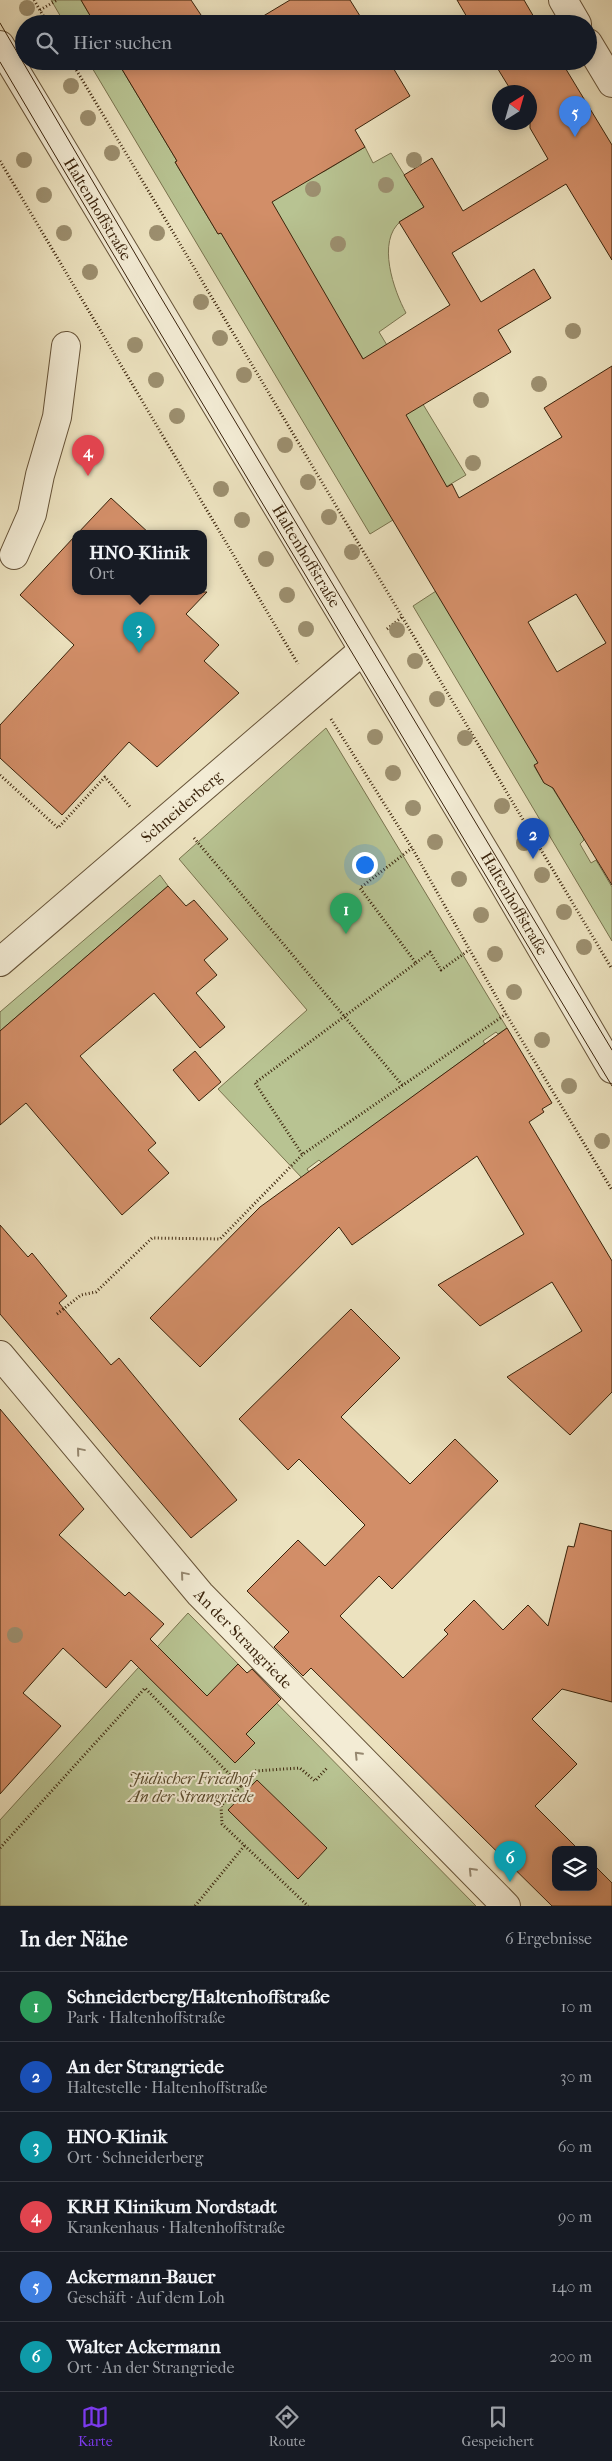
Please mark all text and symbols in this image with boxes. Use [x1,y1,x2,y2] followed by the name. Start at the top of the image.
[15,15,597,70] search box
[33,29,61,57] icon: search
[73,32,172,54] text: Hier suchen
[492,85,537,130] north arrow
[559,96,591,137] pin: 5
[60,154,136,264] street label: Haltenhoffstraße
[72,435,104,476] pin: 4
[268,501,345,611] street label: Haltenhoffstraße
[72,530,207,595] popup
[89,542,190,564] text: HNO-Klinik
[89,564,115,583] text: Ort
[123,612,155,653] pin: 3
[137,766,226,847] street label: Schneiderberg
[517,818,549,859] pin: 2
[477,849,552,959] street label: Haltenhoffstraße
[352,852,378,878] your location
[330,893,362,934] pin: 1
[77,1447,86,1456] one-way arrow
[181,1572,190,1581] one-way arrow
[190,1584,296,1693] street label: An der Strangriede
[355,1752,364,1761] one-way arrow
[127,1769,256,1806] park label: Jüdischer Friedhof An der Strangriede
[494,1841,526,1882] pin: 6
[552,1846,597,1891] map controls
[552,1846,597,1891] button: layers
[469,1868,478,1877] one-way arrow
[20,1927,128,1951] text: In der Nähe
[505,1929,592,1948] text: 6 Ergebnisse
[67,1986,330,2008] text: Schneiderberg/Haltenhoffstraße
[33,1997,39,2016] text: 1
[561,1997,592,2016] text: 10 m
[67,2008,225,2027] text: Park · Haltenhoffstraße
[67,2056,224,2078] text: An der Strangriede
[32,2067,40,2086] text: 2
[560,2067,592,2086] text: 30 m
[67,2078,267,2097] text: Haltestelle · Haltenhoffstraße
[67,2126,167,2148] text: HNO-Klinik
[33,2137,39,2156] text: 3
[558,2137,592,2156] text: 60 m
[67,2148,203,2167] text: Ort · Schneiderberg
[67,2196,277,2218] text: KRH Klinikum Nordstadt
[31,2207,41,2226] text: 4
[558,2207,592,2226] text: 90 m
[67,2218,285,2237] text: Krankenhaus · Haltenhoffstraße
[67,2266,215,2288] text: Ackermann-Bauer
[33,2277,39,2296] text: 5
[551,2277,592,2296] text: 140 m
[67,2288,225,2307] text: Geschäft · Auf dem Loh
[67,2336,221,2358] text: Walter Ackermann
[32,2347,40,2366] text: 6
[549,2347,592,2366] text: 200 m
[67,2358,234,2377] text: Ort · An der Strangriede
[78,2403,113,2450] tab: Karte
[269,2403,306,2450] tab: Route
[462,2403,534,2450] tab: Gespeichert

